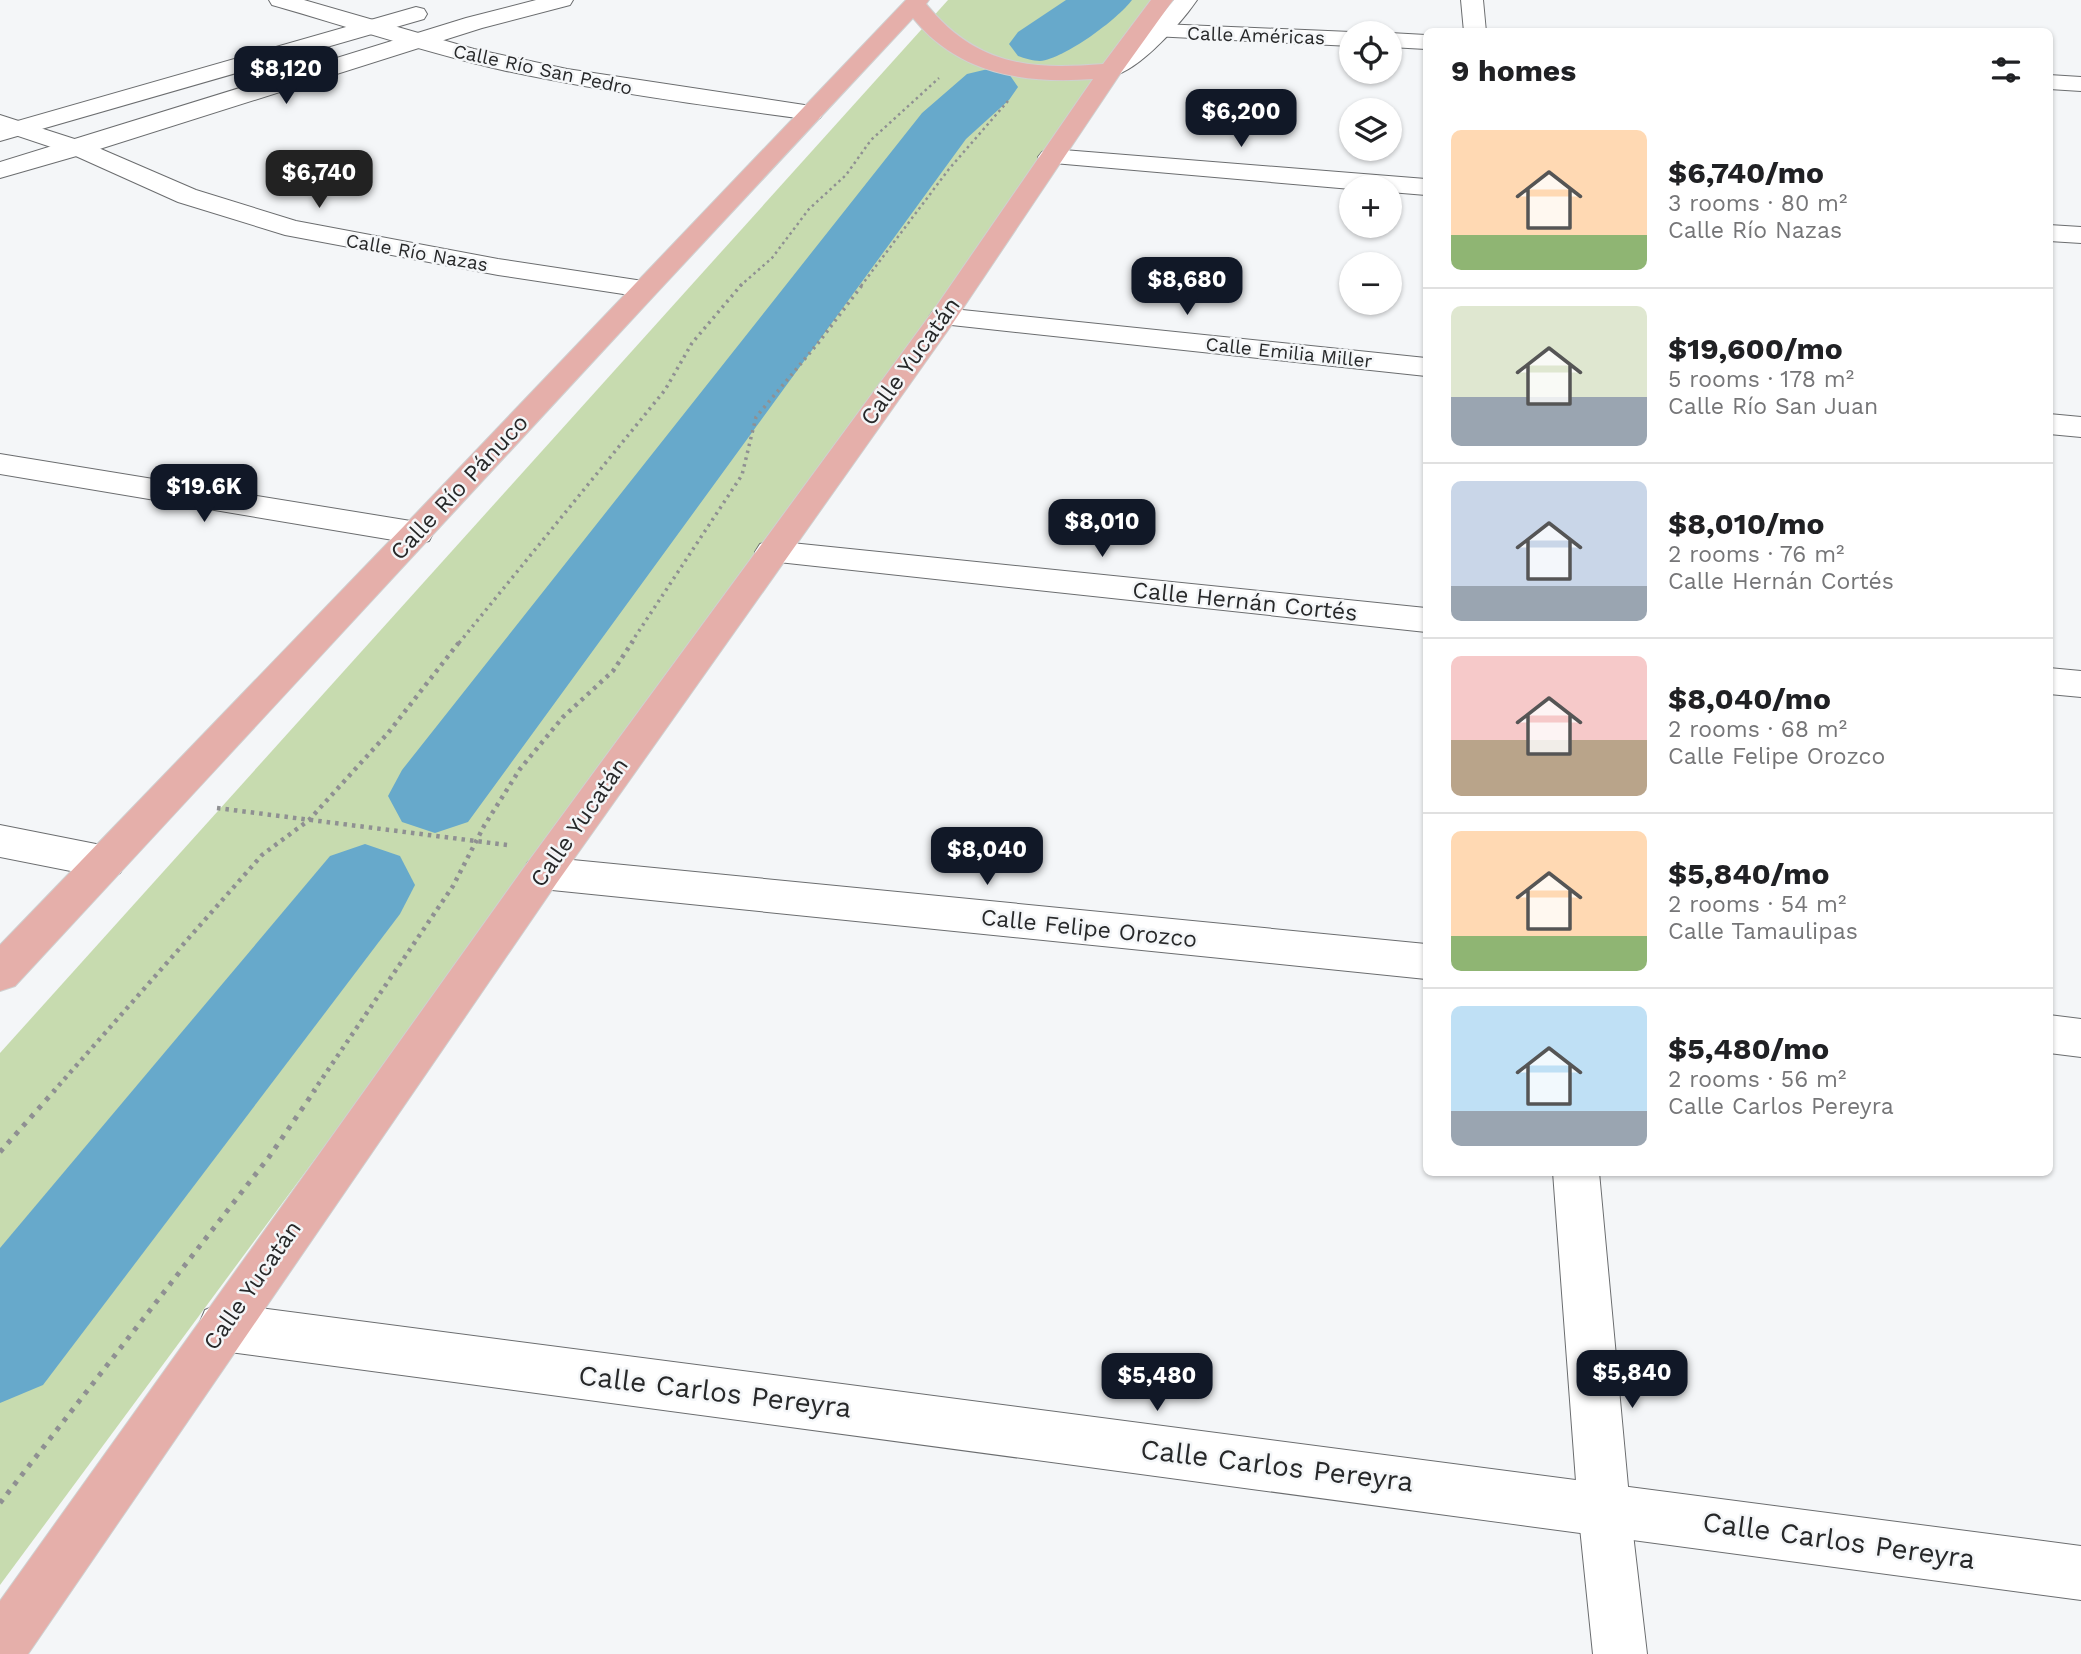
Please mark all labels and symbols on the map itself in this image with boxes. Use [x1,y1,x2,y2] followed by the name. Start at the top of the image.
[1187,22,1325,49] street label: Calle Américas
[451,39,635,100] street label: Calle Río San Pedro
[229,46,343,106] pin: $8,120
[1184,90,1298,149] pin: $6,200
[262,150,376,210] pin: $6,740
[344,229,490,276] street label: Calle Río Nazas
[1130,258,1244,317] pin: $8,680
[855,292,966,431] street label: Calle Yucatán
[1204,332,1374,373] street label: Calle Emilia Miller
[385,409,534,566] street label: Calle Río Pánuco
[147,464,261,524] pin: $19.6K
[1045,500,1159,559] pin: $8,010
[1131,576,1359,627] street label: Calle Hernán Cortés
[525,752,634,892] street label: Calle Yucatán
[930,828,1044,887] pin: $8,040
[980,904,1198,953] street label: Calle Felipe Orozco
[198,1215,307,1355] street label: Calle Yucatán
[1575,1350,1689,1410] pin: $5,840
[1100,1354,1214,1413] pin: $5,480
[577,1358,853,1425] street label: Calle Carlos Pereyra
[1139,1432,1415,1499] street label: Calle Carlos Pereyra
[1701,1505,1977,1576] street label: Calle Carlos Pereyra

